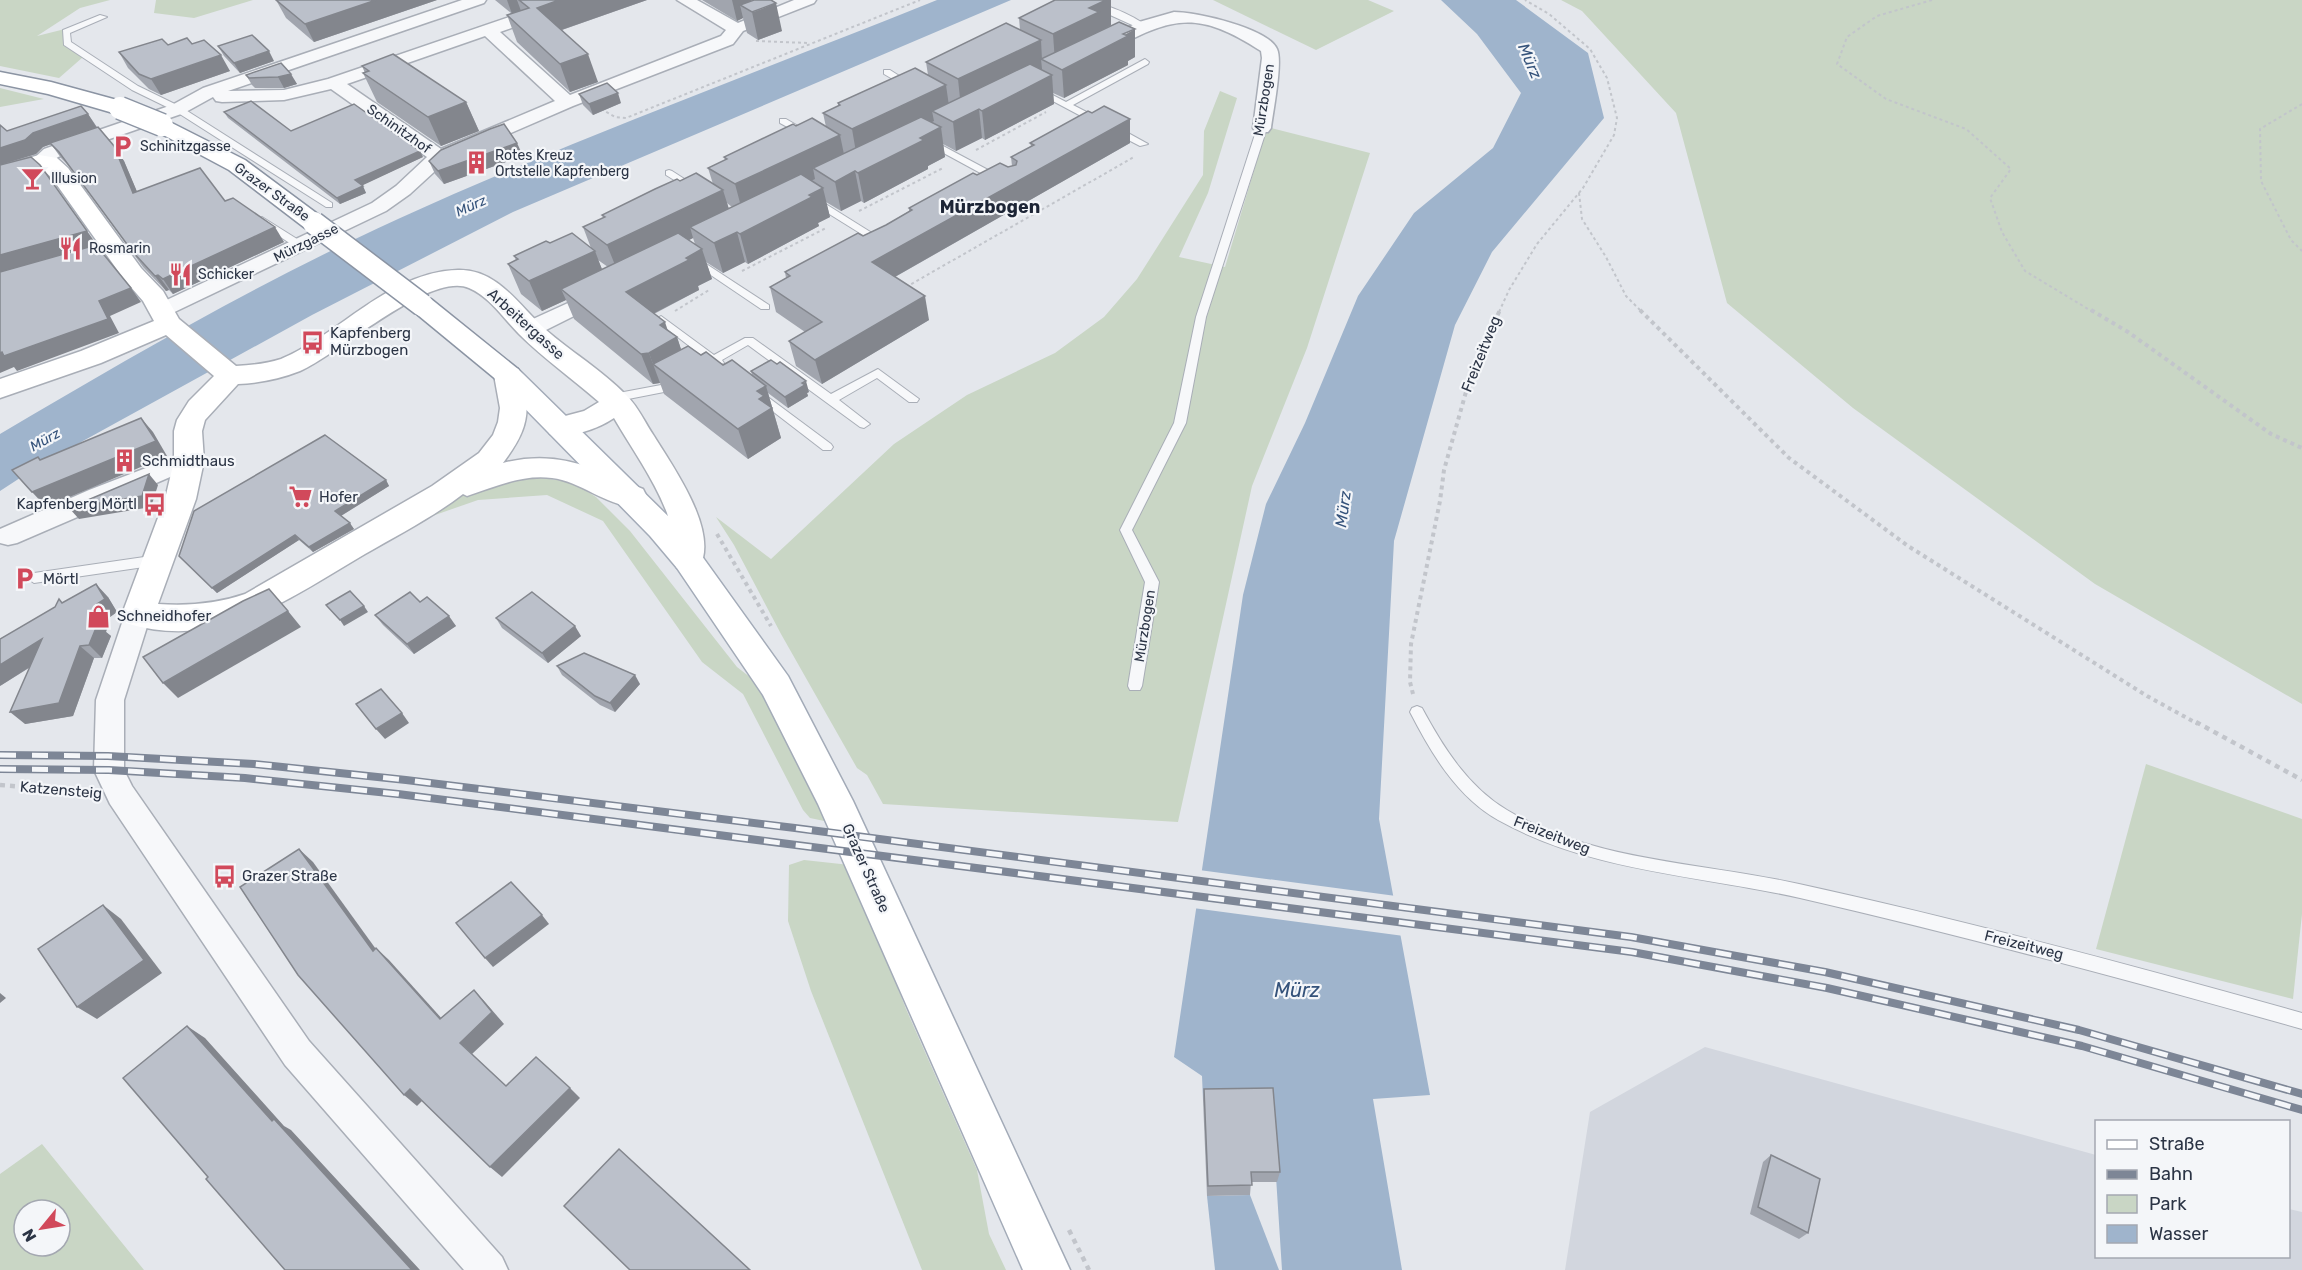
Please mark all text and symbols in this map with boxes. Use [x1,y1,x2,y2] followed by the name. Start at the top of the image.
[1514,40,1546,82] water label: Mürz
[1250,63,1278,137] street label: Mürzbogen
[364,101,435,158] street label: Schinitzhof
[109,133,135,159] parking icon: Schinitzgasse
[140,138,231,155] place label: Schinitzgasse
[495,147,629,180] place label: Rotes Kreuz Ortstelle Kapfenberg
[464,150,490,176] building icon: Rotes Kreuz Ortstelle Kapfenberg
[231,159,313,225] street label: Grazer Straße
[20,165,46,191] bar icon: Illusion
[51,170,97,187] place label: Illusion
[453,192,489,220] water label: Mürz
[940,196,1040,218] district label: Mürzbogen
[271,220,341,266] street label: Mürzgasse
[58,235,84,261] restaurant icon: Rosmarin
[89,240,151,257] place label: Rosmarin
[167,261,193,287] restaurant icon: Schicker
[198,266,255,283] place label: Schicker
[484,285,568,363] street label: Arbeitergasse
[1458,313,1504,395] street label: Freizeitweg
[330,324,411,359] place label: Kapfenberg Mürzbogen
[299,329,325,355] bus stop icon: Kapfenberg Mürzbogen
[27,425,63,455] water label: Mürz
[111,448,137,474] building icon: Schmidthaus
[142,452,235,470] place label: Schmidthaus
[288,484,314,510] supermarket icon: Hofer
[319,488,358,506] place label: Hofer
[1331,490,1355,528] water label: Mürz
[142,491,168,517] bus stop icon: Kapfenberg Mörtl
[17,495,137,513] place label: Kapfenberg Mörtl
[12,566,38,592] parking icon: Mörtl
[43,570,79,588] place label: Mörtl
[1131,589,1159,663] street label: Mürzbogen
[86,603,112,629] shop icon: Schneidhofer
[117,607,211,625] place label: Schneidhofer
[19,777,103,803] street label: Katzensteig
[1511,812,1593,858] street label: Freizeitweg
[838,821,894,915] street label: Grazer Straße
[211,863,237,889] bus stop icon: Grazer Straße
[242,867,337,885] place label: Grazer Straße
[1983,926,2065,964] street label: Freizeitweg
[1274,978,1320,1002] water label: Mürz
[2095,1120,2290,1258] legend
[2149,1133,2205,1155] text: Straße
[2149,1163,2193,1185] text: Bahn
[2149,1193,2187,1215] text: Park
[12,1198,72,1258] north arrow
[2149,1223,2208,1245] text: Wasser
[18,1226,41,1245] text: N

